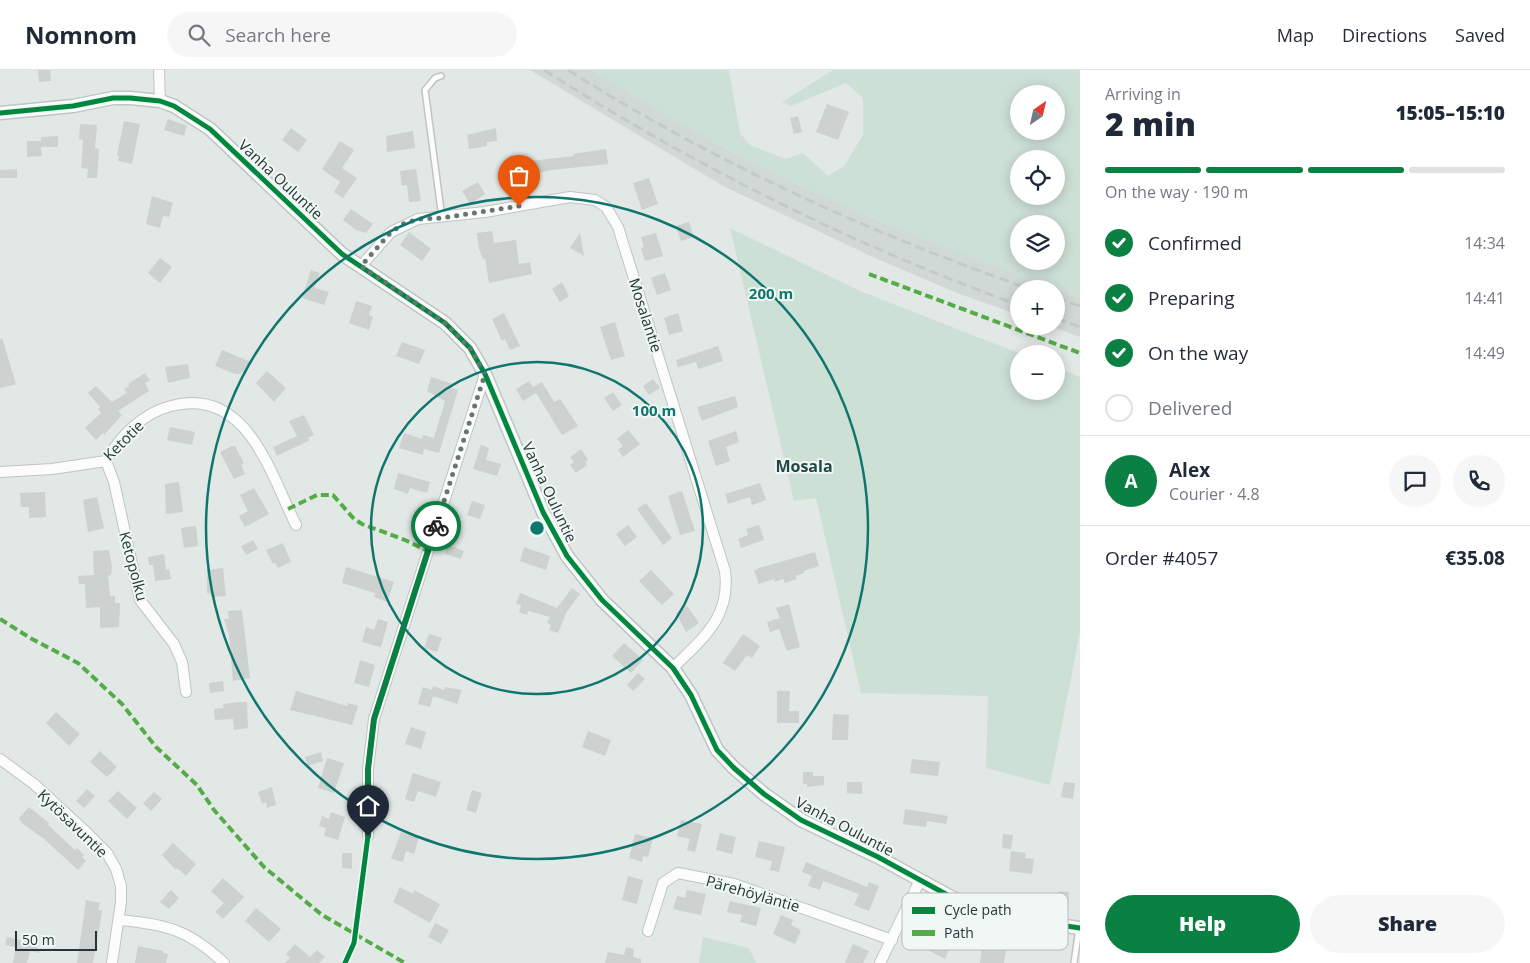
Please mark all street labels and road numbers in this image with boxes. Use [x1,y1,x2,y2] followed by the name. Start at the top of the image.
[234,135,328,223] street label: Vanha Ouluntie
[625,275,667,355] street label: Mosalantie
[98,415,148,465] street label: Ketotie
[518,439,582,545] street label: Vanha Ouluntie
[115,529,153,603] street label: Ketopolku
[34,785,112,861] street label: Kytösavuntie
[792,792,898,860] street label: Vanha Ouluntie
[704,870,802,916] street label: Pärehöyläntie

